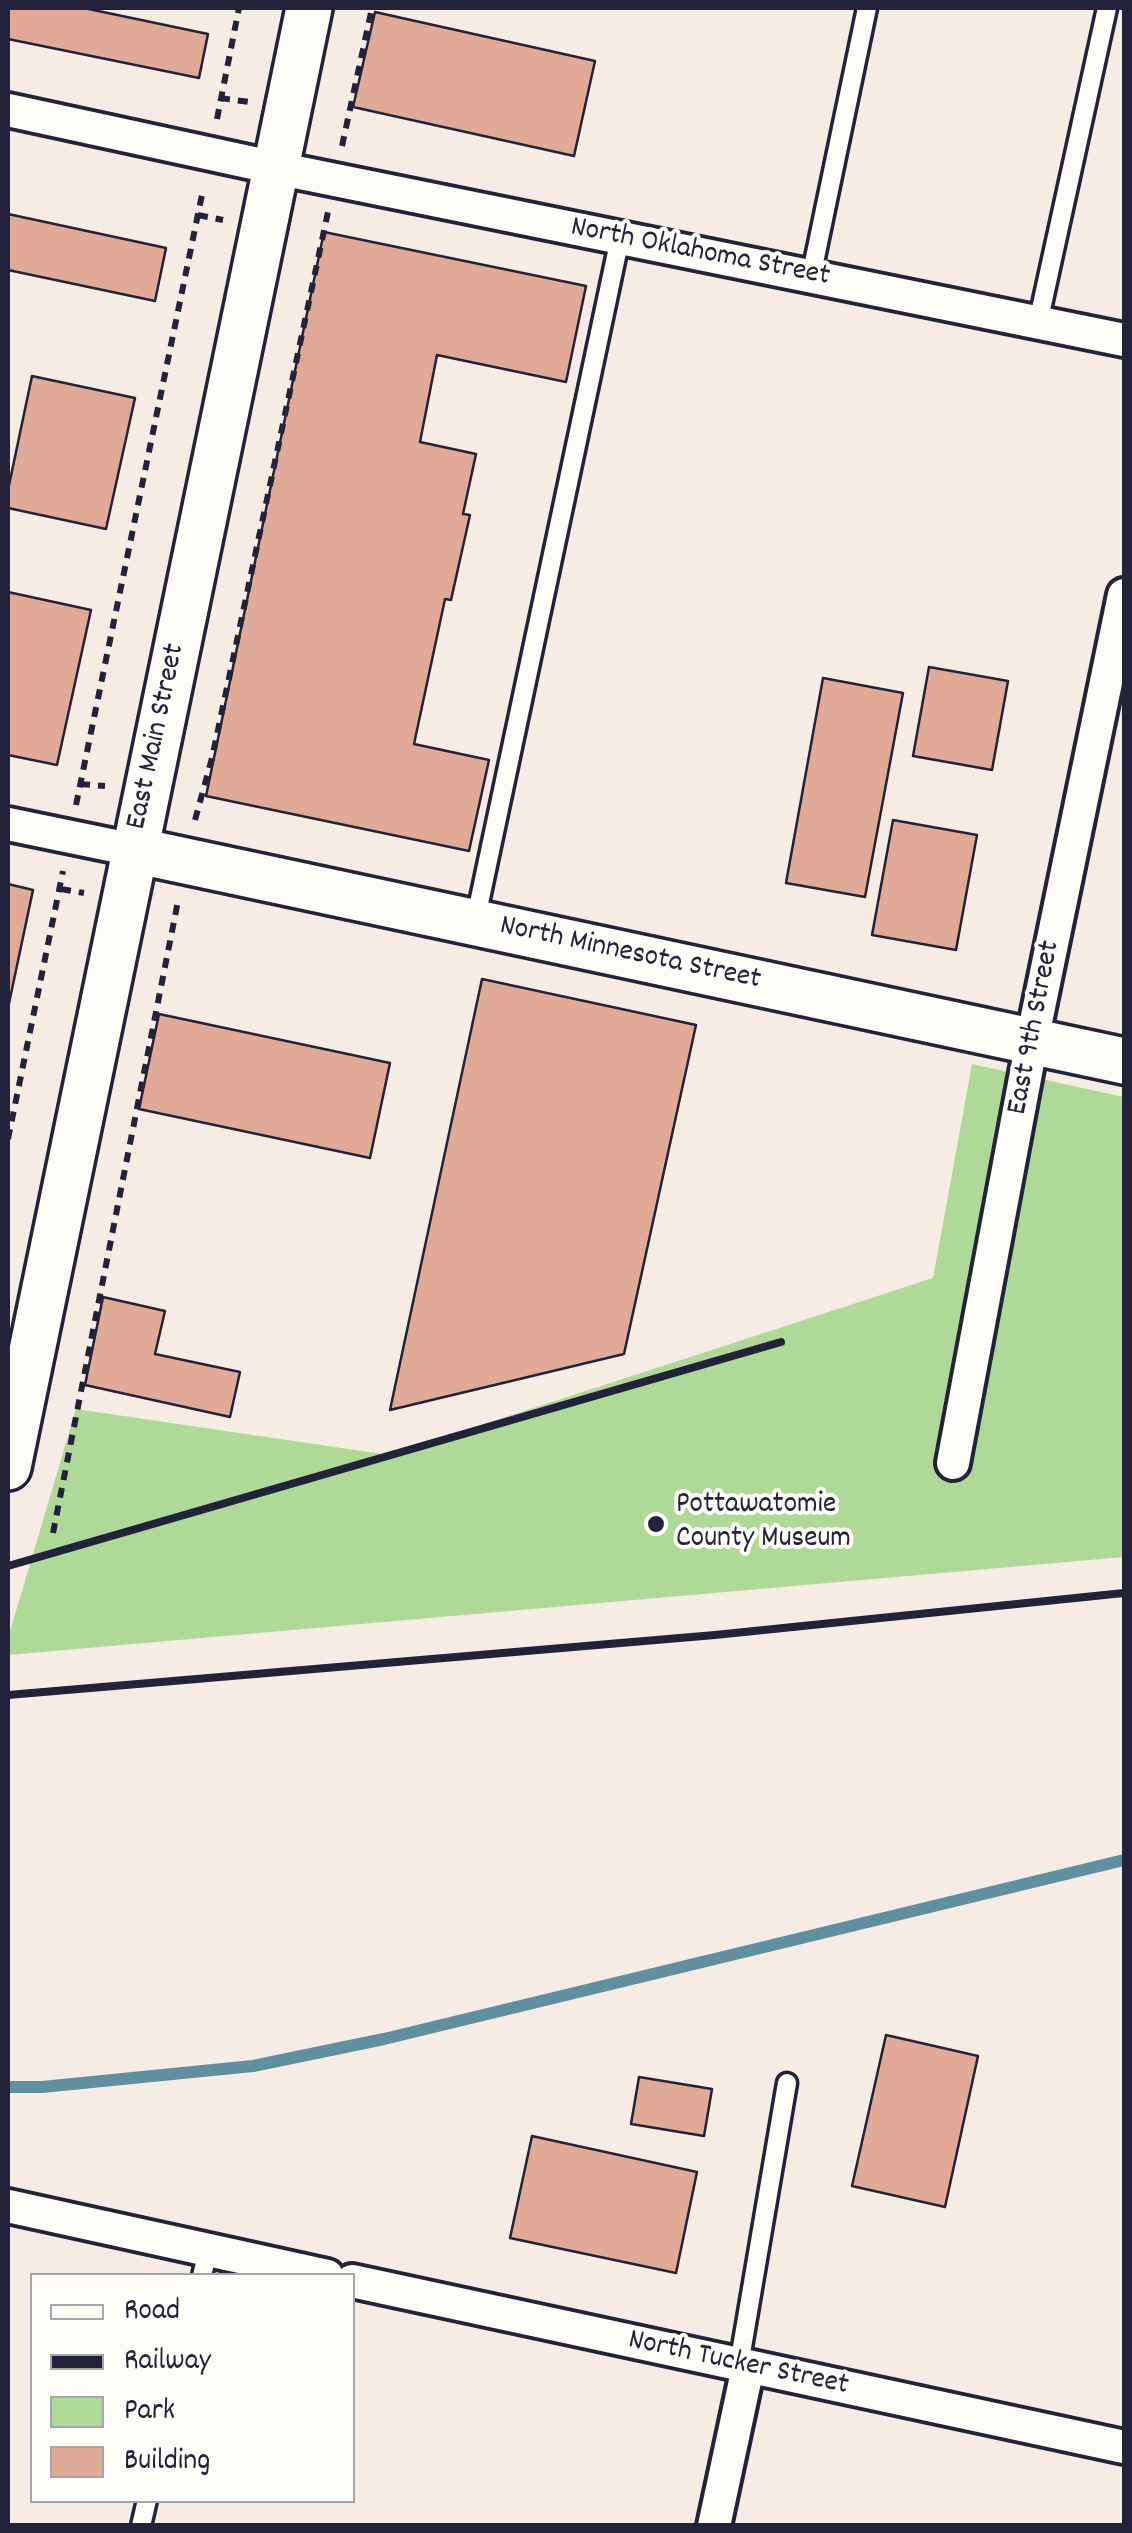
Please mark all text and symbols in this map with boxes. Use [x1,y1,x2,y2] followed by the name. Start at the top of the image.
[567,211,833,297] street label: North Oklahoma Street
[121,641,195,833] street label: East Main Street
[496,910,764,1000] street label: North Minnesota Street
[1001,938,1071,1118] street label: East 9th Street
[676,1489,851,1560] place label: Pottawatomie County Museum
[645,1513,667,1535] marker: Pottawatomie County Museum
[30,2273,355,2503] legend
[124,2291,180,2334] text: Road
[625,2324,851,2406] street label: North Tucker Street
[124,2341,211,2384] text: Railway
[124,2391,175,2434] text: Park
[124,2441,210,2484] text: Building

